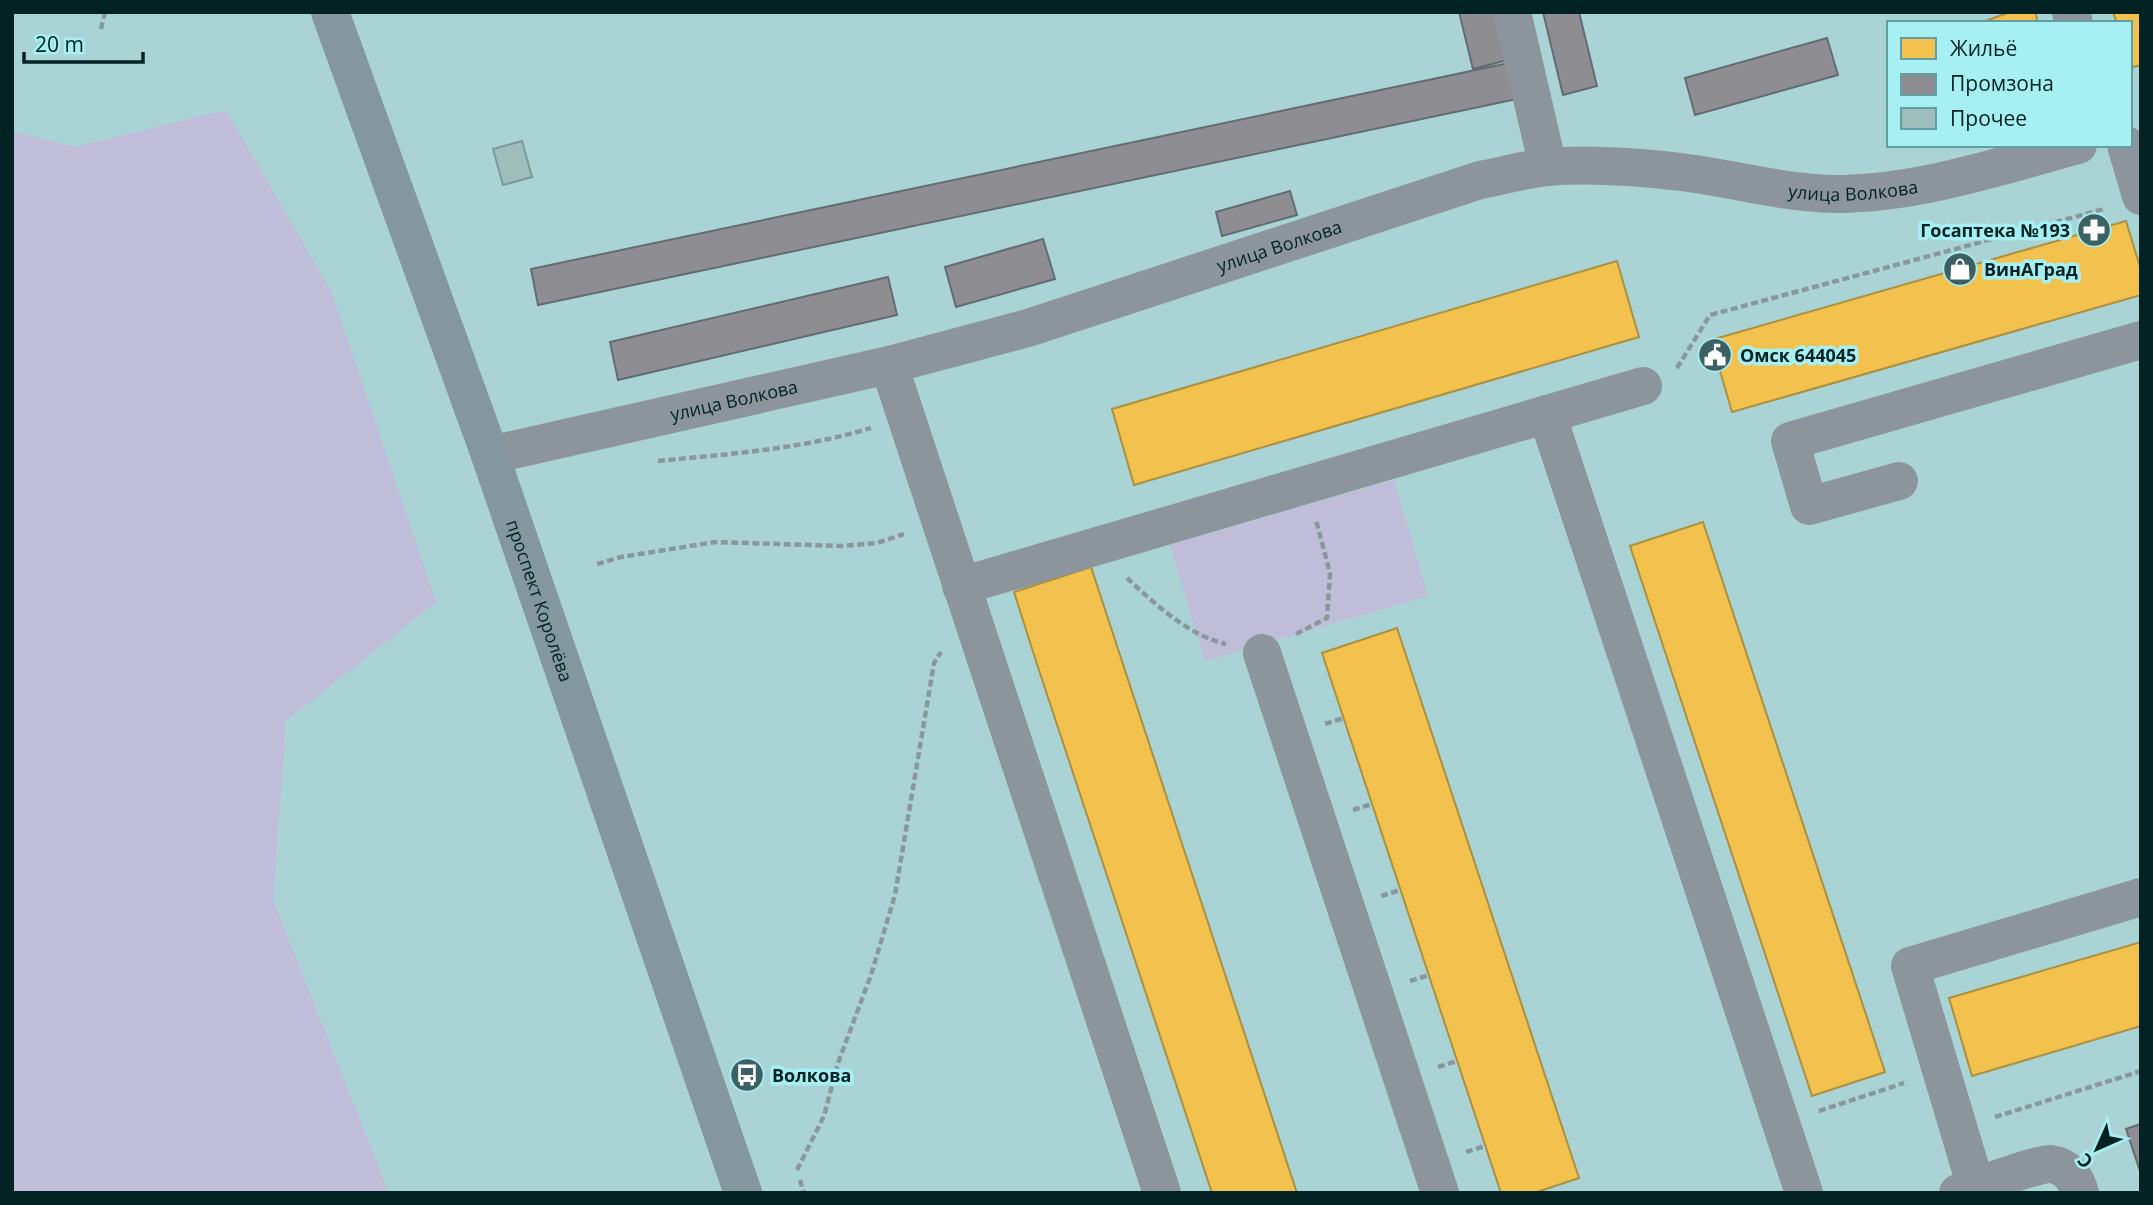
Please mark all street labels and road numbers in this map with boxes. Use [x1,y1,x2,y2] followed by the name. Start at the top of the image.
[1787,174,1920,206] street label: улица Волкова
[1213,214,1345,277] street label: улица Волкова
[668,374,800,426] street label: улица Волкова
[501,516,579,685] street label: проспект Королёва

